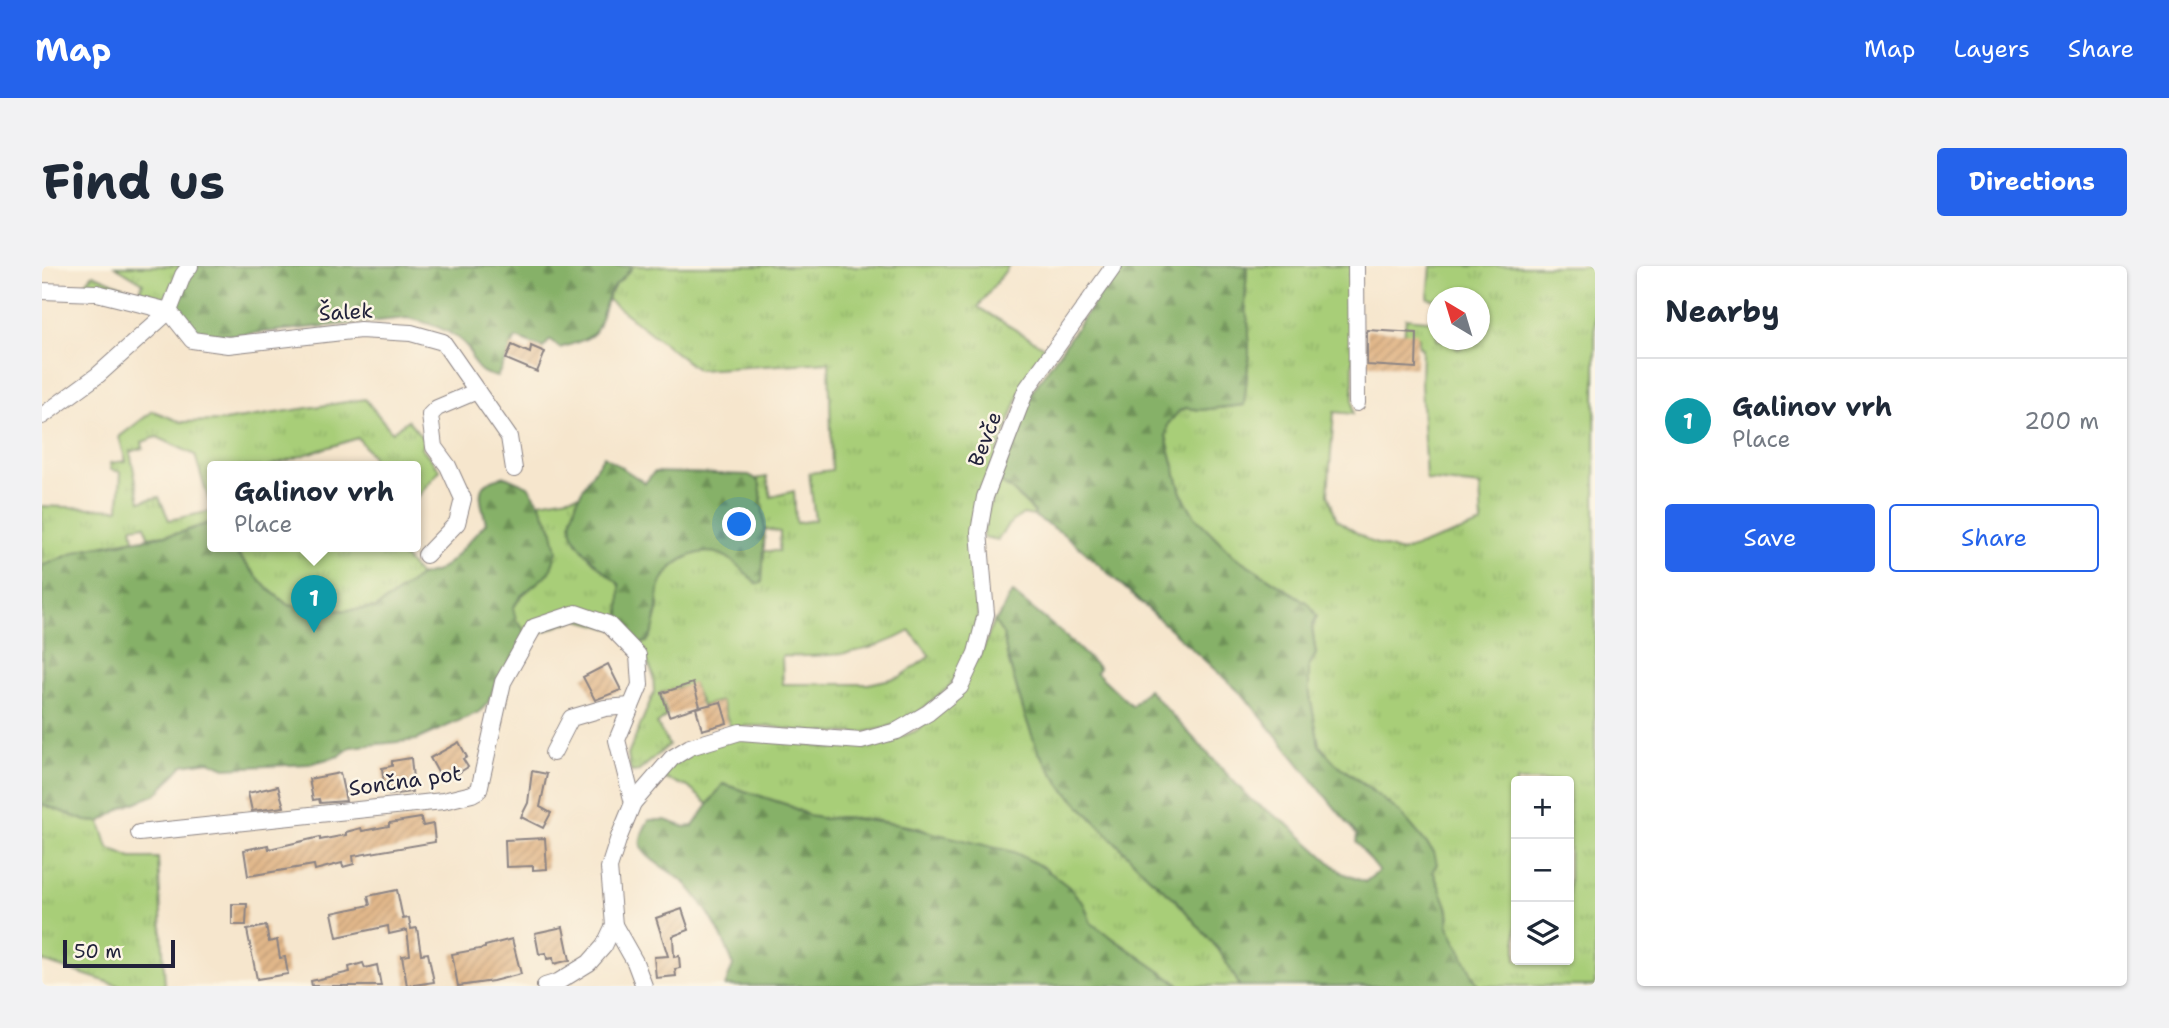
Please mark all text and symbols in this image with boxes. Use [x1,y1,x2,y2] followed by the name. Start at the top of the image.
[35,27,111,72] text: Map
[1864,33,1915,65] text: Map
[1953,33,2030,65] text: Layers
[2068,33,2134,65] text: Share
[1937,148,2127,216] button: Directions
[42,149,225,215] text: Find us
[1427,287,1490,350] north arrow
[1665,291,1780,332] text: Nearby
[318,296,374,327] street label: Šalek
[1732,389,1892,424] text: Galinov vrh
[1683,406,1693,436] text: 1
[2024,406,2099,436] text: 200 m
[962,407,1008,471] street label: Bevče
[1732,424,1791,454] text: Place
[207,461,421,552] popup
[234,474,394,509] text: Galinov vrh
[1665,504,1875,572] button: Save
[1889,504,2099,572] button: Share
[722,507,756,541] your location
[234,509,293,539] text: Place
[291,575,337,633] pin: 1
[347,759,463,803] street label: Sončna pot
[1511,776,1574,965] map controls
[1511,776,1574,839] button: +
[1511,839,1574,902] button: −
[1511,902,1574,965] button: layers
[63,937,175,969] scale bar
[74,939,122,964] text: 50 m

